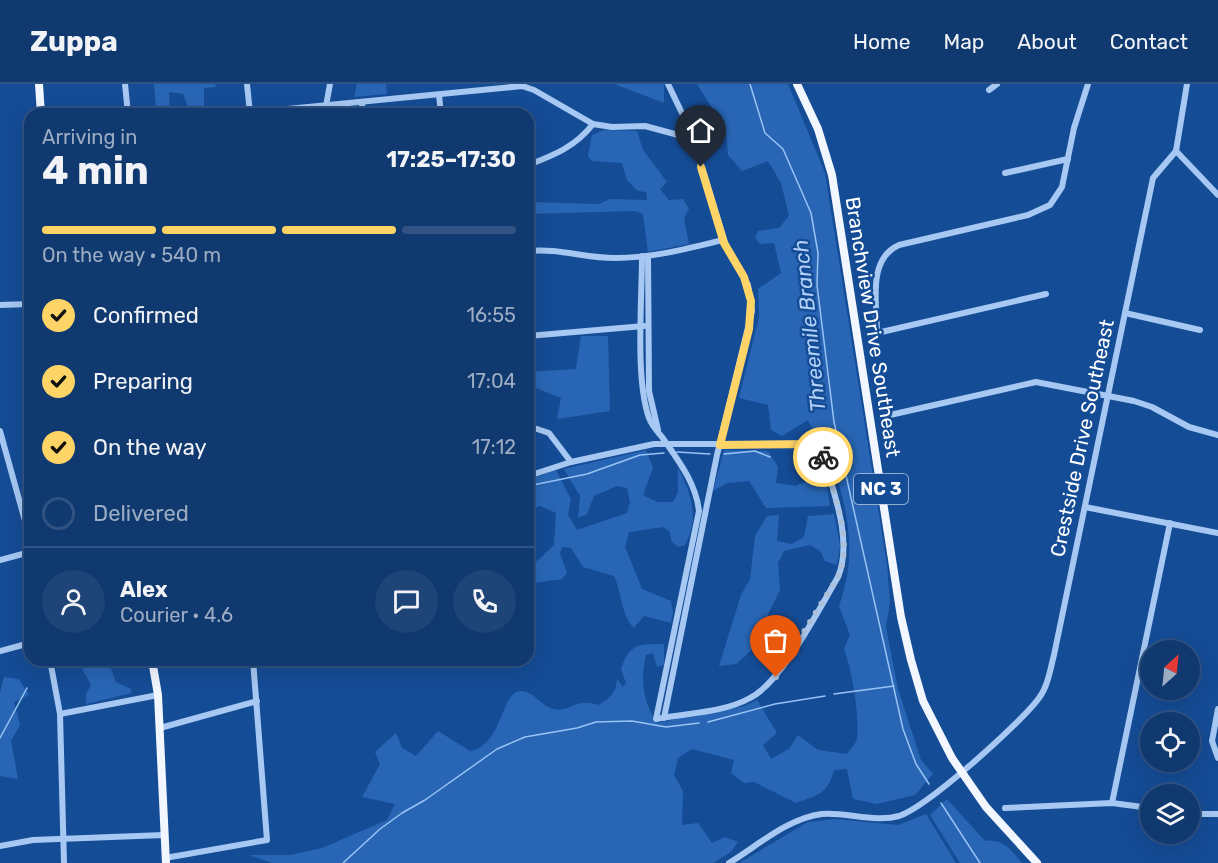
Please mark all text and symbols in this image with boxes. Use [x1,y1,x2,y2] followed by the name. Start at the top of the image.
[30,25,118,58] text: Zuppa
[853,29,910,54] text: Home
[943,29,984,54] text: Map
[1017,29,1077,54] text: About
[1110,29,1188,54] text: Contact
[675,105,726,167] pin
[684,114,717,147] icon: home
[42,125,137,149] text: Arriving in
[386,146,516,173] text: 17:25–17:30
[42,148,149,194] text: 4 min
[841,195,905,459] street label: Branchview Drive Southeast
[788,239,830,413] water label: Threemile Branch
[42,243,221,267] text: On the way · 540 m
[42,299,75,332] icon: check
[93,302,199,329] text: Confirmed
[467,303,516,327] text: 16:55
[1045,317,1119,559] street label: Crestside Drive Southeast
[42,365,75,398] icon: check
[93,368,193,395] text: Preparing
[467,369,516,393] text: 17:04
[793,427,853,487] courier
[42,431,75,464] icon: check
[93,434,207,461] text: On the way
[472,435,516,459] text: 17:12
[807,441,840,474] icon: bike
[854,474,908,504] road number: NC 3
[93,500,189,527] text: Delivered
[42,570,105,633] button: person
[375,570,438,633] button: chat
[453,570,516,633] button: phone
[120,576,168,603] text: Alex
[120,603,233,627] text: Courier · 4.6
[750,615,801,677] pin
[759,624,792,657] icon: bag
[1140,640,1200,700] north arrow
[1140,640,1200,844] map controls
[1140,712,1200,772] button: locate
[1140,784,1200,844] button: layers

